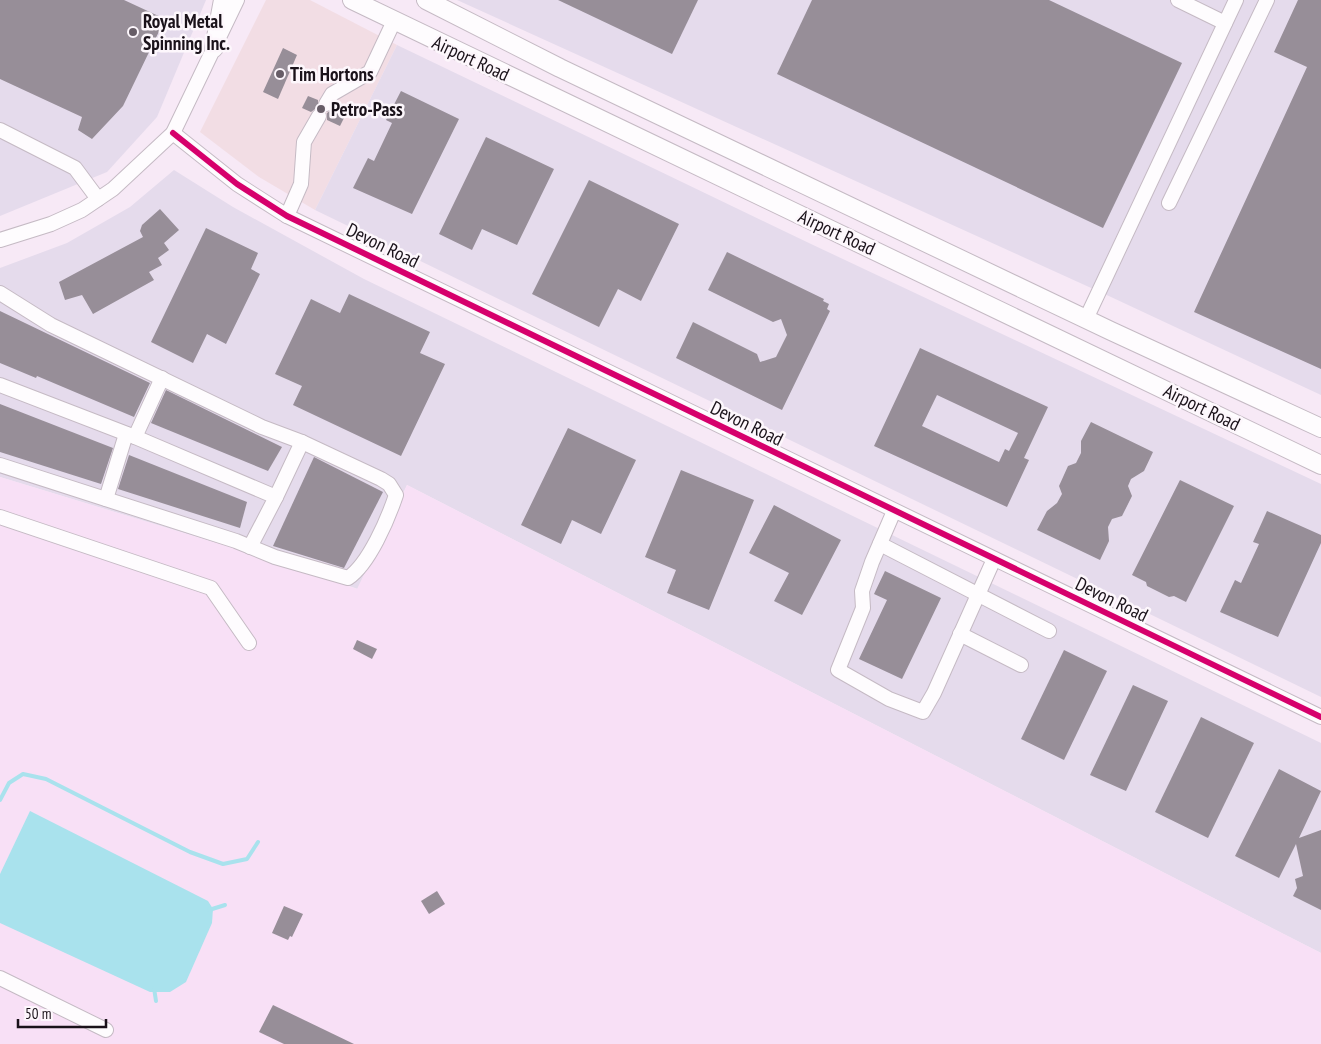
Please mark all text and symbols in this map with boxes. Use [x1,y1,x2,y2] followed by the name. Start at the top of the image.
[143,9,230,55] place label: Royal Metal Spinning Inc.
[127,26,139,38] marker: Royal Metal Spinning Inc.
[429,30,513,86] street label: Airport Road
[290,62,374,86] place label: Tim Hortons
[274,68,286,80] marker: Tim Hortons
[331,97,403,121] place label: Petro-Pass
[315,103,327,115] marker: Petro-Pass
[795,204,879,260] street label: Airport Road
[343,217,423,273] street label: Devon Road
[1160,378,1244,436] street label: Airport Road
[707,395,787,451] street label: Devon Road
[1072,571,1152,627] street label: Devon Road
[18,996,105,1028] scale bar
[25,1004,51,1023] text: 50 m

